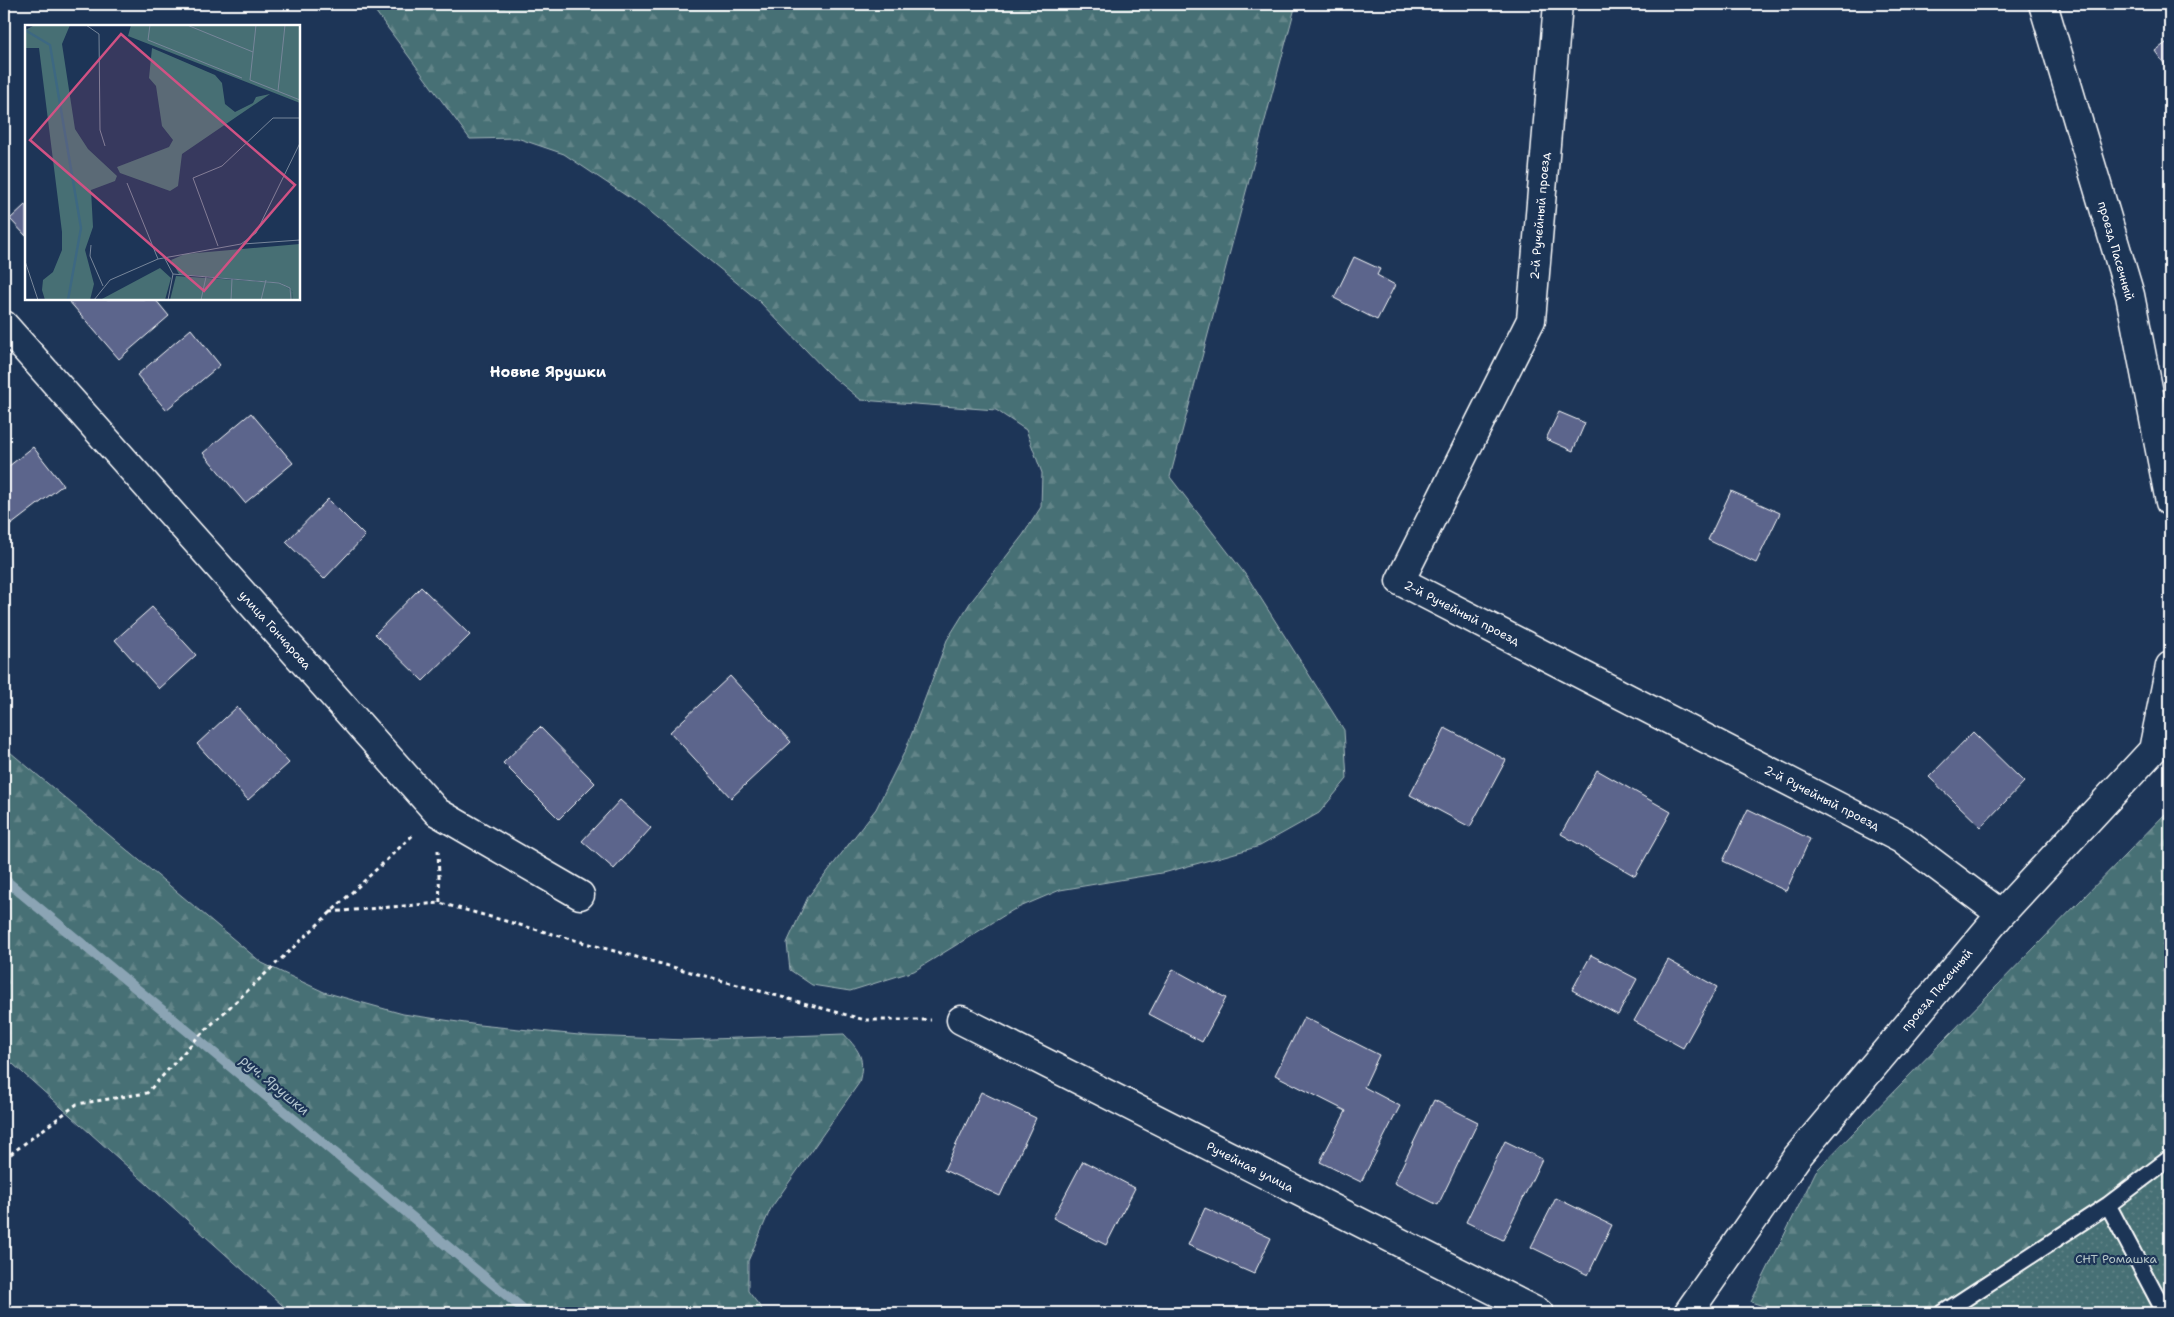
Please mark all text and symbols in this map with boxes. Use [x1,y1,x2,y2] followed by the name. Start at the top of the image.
[25,25,300,300] inset map
[1526,151,1554,280] street label: 2-й Ручейный проезд
[2094,199,2138,303] street label: проезд Пасечный
[490,362,607,382] district label: Новые Ярушки
[1401,577,1523,649] street label: 2-й Ручейный проезд
[235,587,315,673] street label: улица Гончарова
[1761,762,1883,834] street label: 2-й Ручейный проезд
[1898,945,1976,1035] street label: проезд Пасечный
[236,1050,313,1119] water label: руч. Ярушки
[1204,1138,1297,1196] street label: Ручейная улица
[2075,1251,2157,1267] park label: СНТ Ромашка

